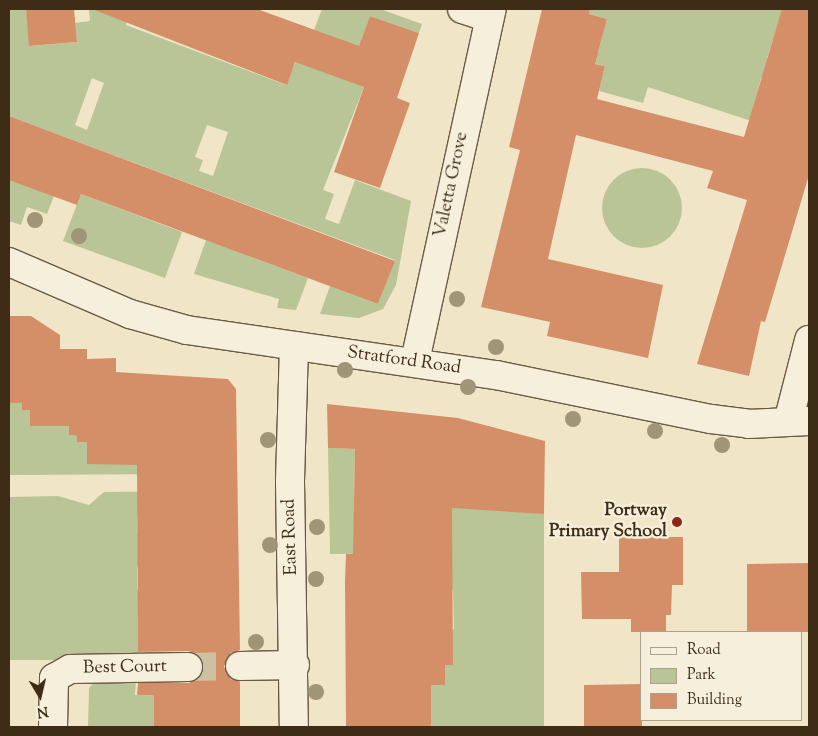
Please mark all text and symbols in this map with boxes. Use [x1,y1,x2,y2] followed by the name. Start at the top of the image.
[430,130,474,240] street label: Valetta Grove
[346,342,462,380] street label: Stratford Road
[279,498,303,576] street label: East Road
[549,501,667,544] place label: Portway Primary School
[671,516,683,528] marker: Portway Primary School
[640,631,803,721] legend
[687,640,721,661] text: Road
[83,656,167,680] street label: Best Court
[687,665,716,686] text: Park
[15,671,65,721] north arrow
[687,690,742,711] text: Building
[35,700,49,722] text: N

